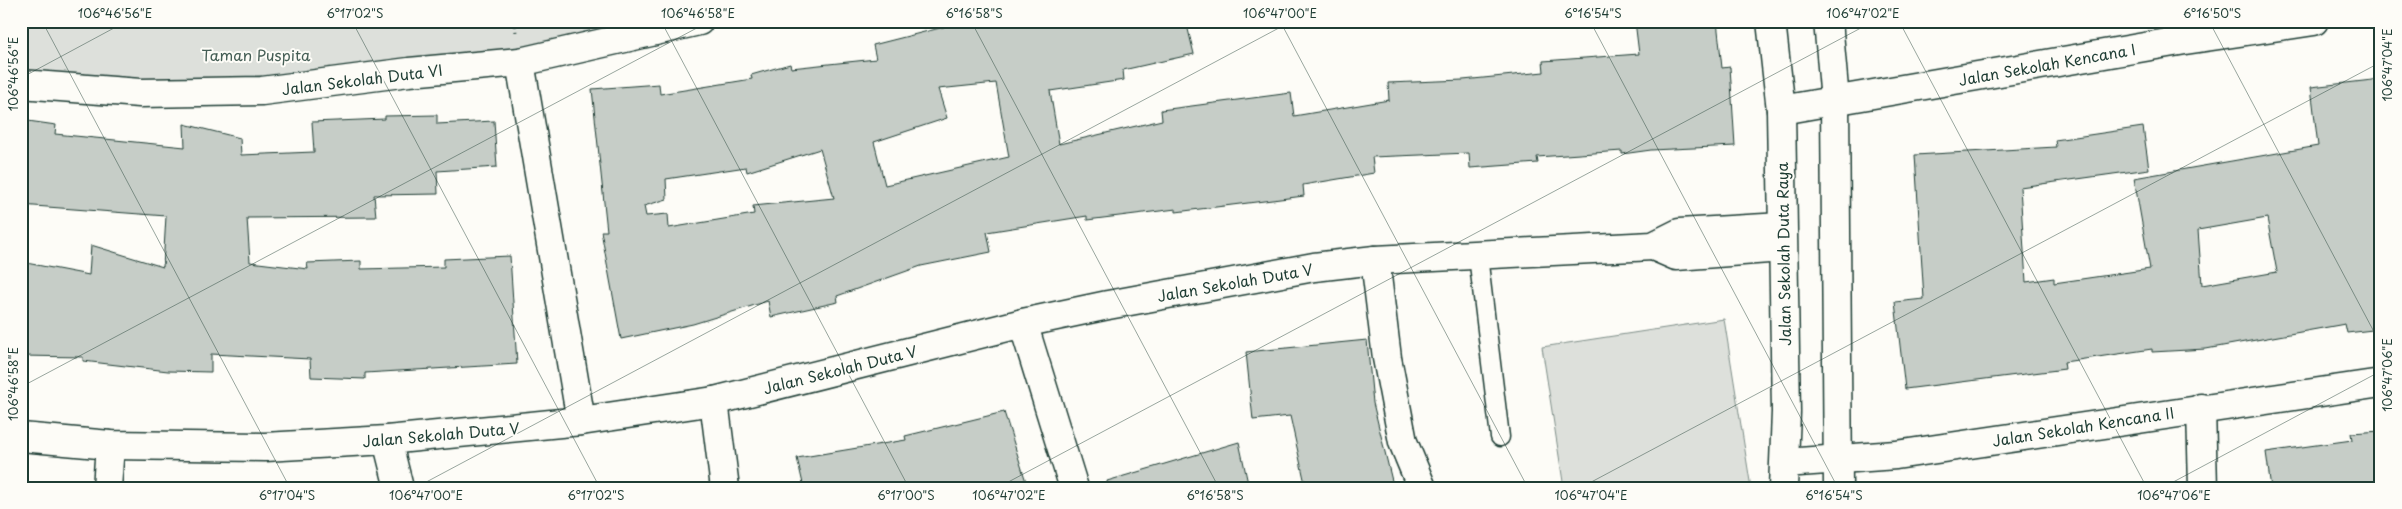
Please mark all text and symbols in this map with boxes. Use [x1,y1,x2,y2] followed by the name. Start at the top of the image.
[78,4,152,22] text: 106°46'56"E
[327,4,383,22] text: 6°17'02"S
[661,4,735,22] text: 106°46'58"E
[945,4,1003,22] text: 6°16'58"S
[1243,4,1317,22] text: 106°47'00"E
[1564,4,1622,22] text: 6°16'54"S
[1826,4,1900,22] text: 106°47'02"E
[2183,4,2241,22] text: 6°16'50"S
[2378,28,2396,102] text: 106°47'04"E
[4,37,22,111] text: 106°46'56"E
[1957,37,2137,91] street label: Jalan Sekolah Kencana I
[202,43,311,66] park label: Taman Puspita
[280,58,444,100] street label: Jalan Sekolah Duta VI
[1770,161,1796,346] street label: Jalan Sekolah Duta Raya
[1155,257,1315,307] street label: Jalan Sekolah Duta V
[2378,338,2396,412] text: 106°47'06"E
[761,339,919,399] street label: Jalan Sekolah Duta V
[4,347,22,421] text: 106°46'58"E
[1990,400,2176,452] street label: Jalan Sekolah Kencana II
[361,416,521,452] street label: Jalan Sekolah Duta V
[259,486,315,504] text: 6°17'04"S
[389,486,463,504] text: 106°47'00"E
[568,486,624,504] text: 6°17'02"S
[877,486,935,504] text: 6°17'00"S
[972,486,1046,504] text: 106°47'02"E
[1186,486,1244,504] text: 6°16'58"S
[1554,486,1628,504] text: 106°47'04"E
[1805,486,1863,504] text: 6°16'54"S
[2137,486,2211,504] text: 106°47'06"E

